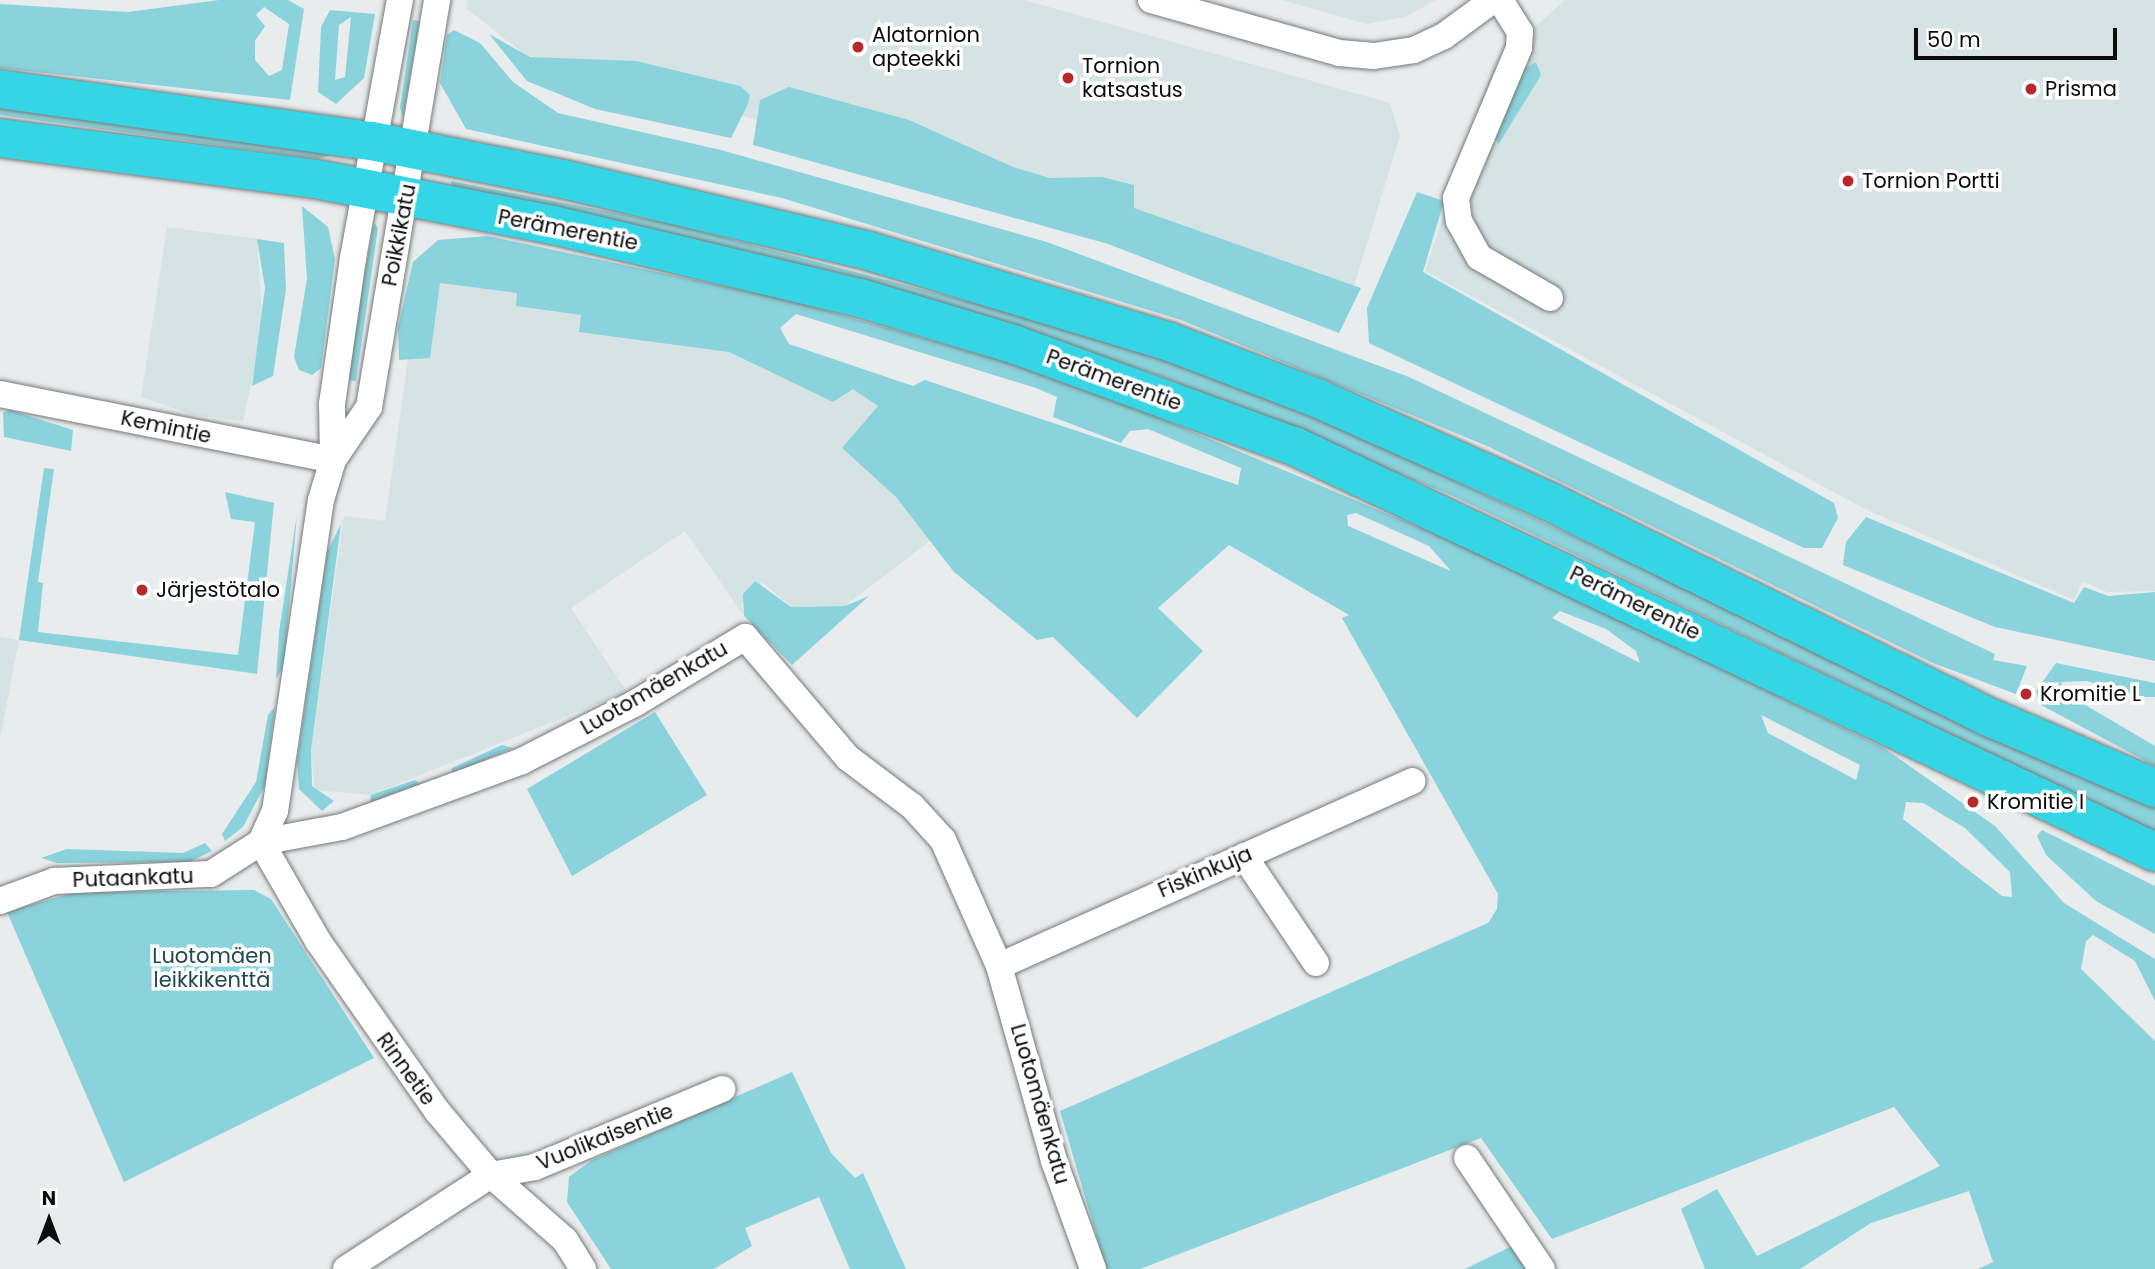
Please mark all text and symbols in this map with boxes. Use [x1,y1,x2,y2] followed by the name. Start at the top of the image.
[1917,14,2120,58] scale bar
[872,22,980,72] place label: Alatornion apteekki
[1927,25,1981,54] text: 50 m
[850,39,866,55] marker: Alatornion apteekki
[1082,53,1183,103] place label: Tornion katsastus
[1060,70,1076,86] marker: Tornion katsastus
[2045,76,2117,102] place label: Prisma
[2023,81,2039,97] marker: Prisma
[1862,168,2000,194] place label: Tornion Portti
[1840,173,1856,189] marker: Tornion Portti
[377,182,421,288] street label: Poikkikatu
[496,204,640,256] street label: Perämerentie
[1043,344,1185,416] street label: Perämerentie
[119,405,213,449] street label: Kemintie
[1566,561,1704,645] street label: Perämerentie
[156,577,280,603] place label: Järjestötalo
[134,582,150,598] marker: Järjestötalo
[576,636,732,740] street label: Luotomäenkatu
[2040,681,2141,707] place label: Kromitie L
[2018,686,2034,702] marker: Kromitie L
[1987,789,2084,815] place label: Kromitie I
[1965,794,1981,810] marker: Kromitie I
[1154,841,1256,903] street label: Fiskinkuja
[72,863,194,893] street label: Putaankatu
[152,943,272,993] park label: Luotomäen leikkikenttä
[1005,1021,1075,1187] street label: Luotomäenkatu
[371,1028,441,1110] street label: Rinnetie
[533,1098,677,1176] street label: Vuolikaisentie
[14,1185,84,1255] north arrow
[42,1185,56,1212] text: N

